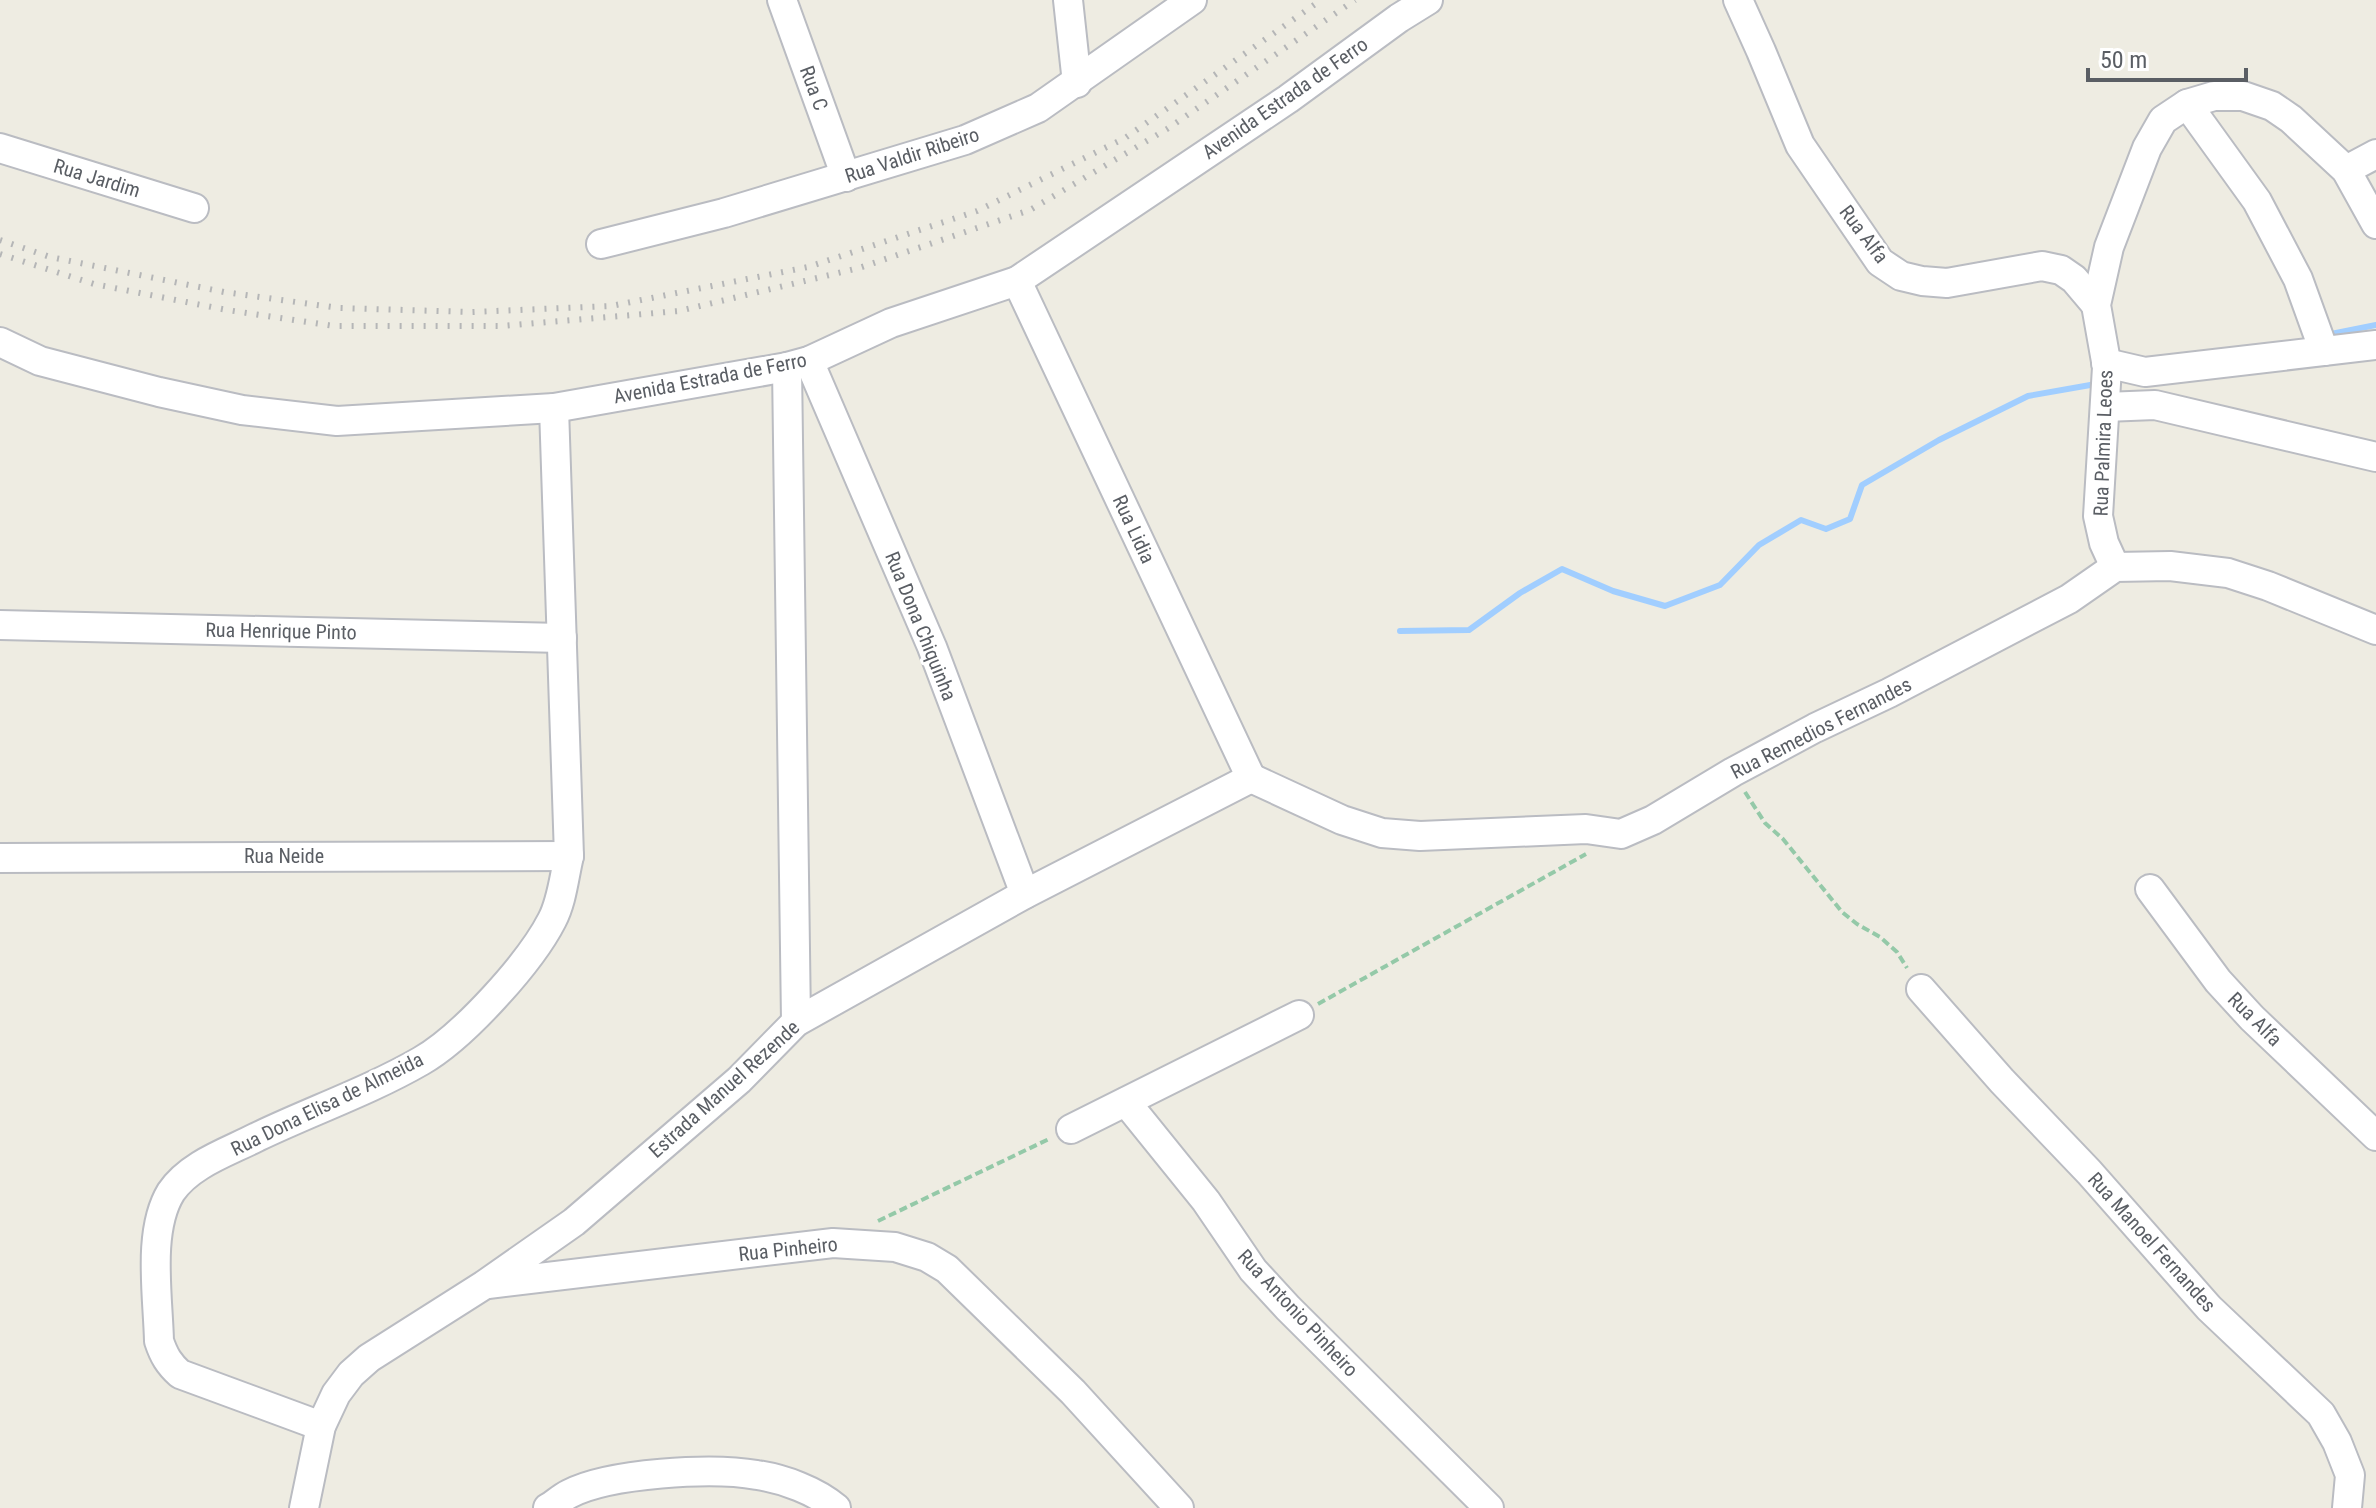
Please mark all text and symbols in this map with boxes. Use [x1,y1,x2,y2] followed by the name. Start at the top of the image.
[1198,32,1372,164] street label: Avenida Estrada de Ferro
[2088,32,2246,82] scale bar
[2100,46,2147,74] text: 50 m
[795,62,833,114] street label: Rua C
[842,122,982,188] street label: Rua Valdir Ribeiro
[51,153,143,203] street label: Rua Jardim
[1834,200,1894,268] street label: Rua Alfa
[611,347,809,409] street label: Avenida Estrada de Ferro
[2088,369,2118,517] street label: Rua Palmira Leoes
[1108,491,1160,567] street label: Rua Lidia
[880,548,962,704] street label: Rua Dona Chiquinha
[205,618,357,644] street label: Rua Henrique Pinto
[1727,672,1915,784] street label: Rua Remedios Fernandes
[244,844,324,868] street label: Rua Neide
[2223,987,2287,1051] street label: Rua Alfa
[644,1015,804,1163] street label: Estrada Manuel Rezende
[227,1047,427,1161] street label: Rua Dona Elisa de Almeida
[2083,1167,2221,1317] street label: Rua Manoel Fernandes
[737,1232,839,1266] street label: Rua Pinheiro
[1233,1244,1363,1382] street label: Rua Antonio Pinheiro

